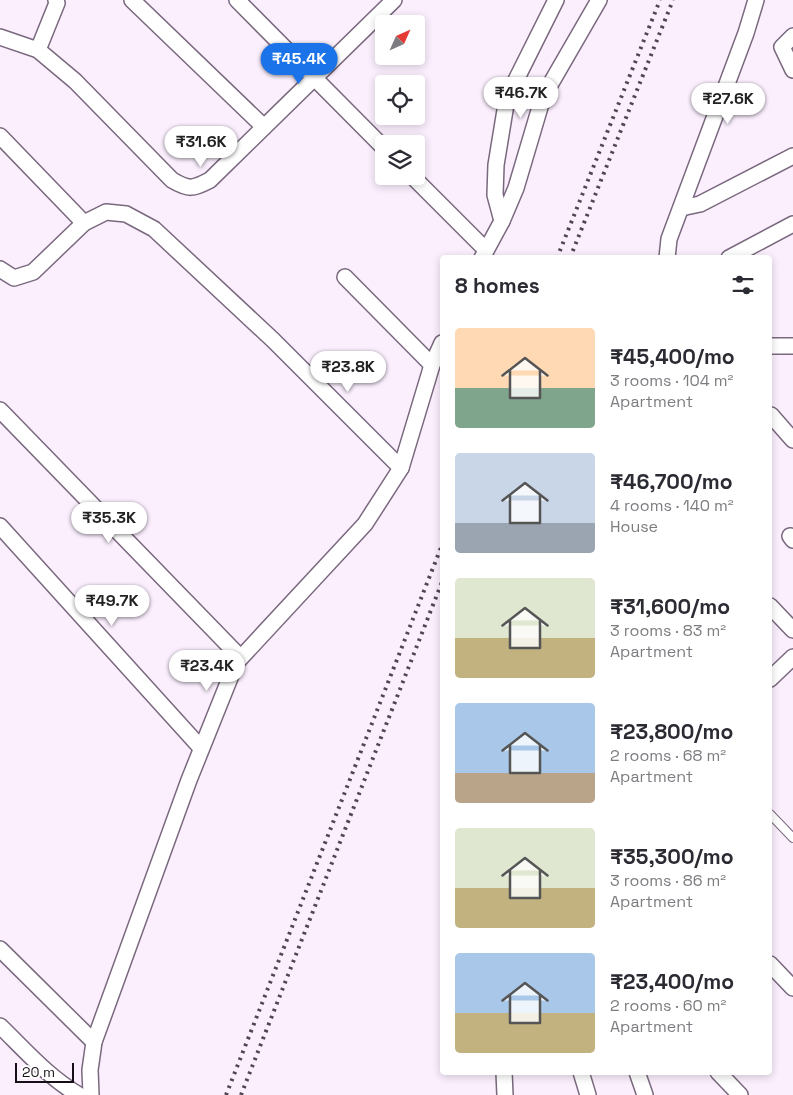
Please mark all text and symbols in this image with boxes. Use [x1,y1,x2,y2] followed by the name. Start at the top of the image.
[375,15,425,65] north arrow
[375,15,425,185] map controls
[258,42,340,85] pin: ₹45.4K
[272,48,326,69] text: ₹45.4K
[375,75,425,125] button: locate
[480,76,562,119] pin: ₹46.7K
[494,82,548,103] text: ₹46.7K
[687,82,769,125] pin: ₹27.6K
[702,88,754,109] text: ₹27.6K
[160,126,242,168] pin: ₹31.6K
[175,131,227,152] text: ₹31.6K
[375,135,425,185] button: layers
[729,271,757,299] icon: filters
[455,272,540,299] text: 8 homes
[610,343,735,370] text: ₹45,400/mo
[495,348,555,408] icon: home
[307,350,389,393] pin: ₹23.8K
[321,356,375,377] text: ₹23.8K
[610,370,733,391] text: 3 rooms · 104 m²
[610,391,693,412] text: Apartment
[610,468,733,495] text: ₹46,700/mo
[495,473,555,533] icon: home
[610,495,734,516] text: 4 rooms · 140 m²
[68,502,150,544] pin: ₹35.3K
[82,507,136,528] text: ₹35.3K
[610,516,658,537] text: House
[71,584,153,627] pin: ₹49.7K
[86,590,138,611] text: ₹49.7K
[610,593,730,620] text: ₹31,600/mo
[495,598,555,658] icon: home
[610,620,726,641] text: 3 rooms · 83 m²
[610,641,693,662] text: Apartment
[166,650,248,692] pin: ₹23.4K
[180,655,234,676] text: ₹23.4K
[610,718,733,745] text: ₹23,800/mo
[495,723,555,783] icon: home
[610,745,726,766] text: 2 rooms · 68 m²
[610,766,693,787] text: Apartment
[610,843,734,870] text: ₹35,300/mo
[495,848,555,908] icon: home
[610,870,726,891] text: 3 rooms · 86 m²
[610,891,693,912] text: Apartment
[610,968,734,995] text: ₹23,400/mo
[495,973,555,1033] icon: home
[610,995,726,1016] text: 2 rooms · 60 m²
[610,1016,693,1037] text: Apartment
[15,1060,74,1083] scale bar
[22,1063,55,1081] text: 20 m

